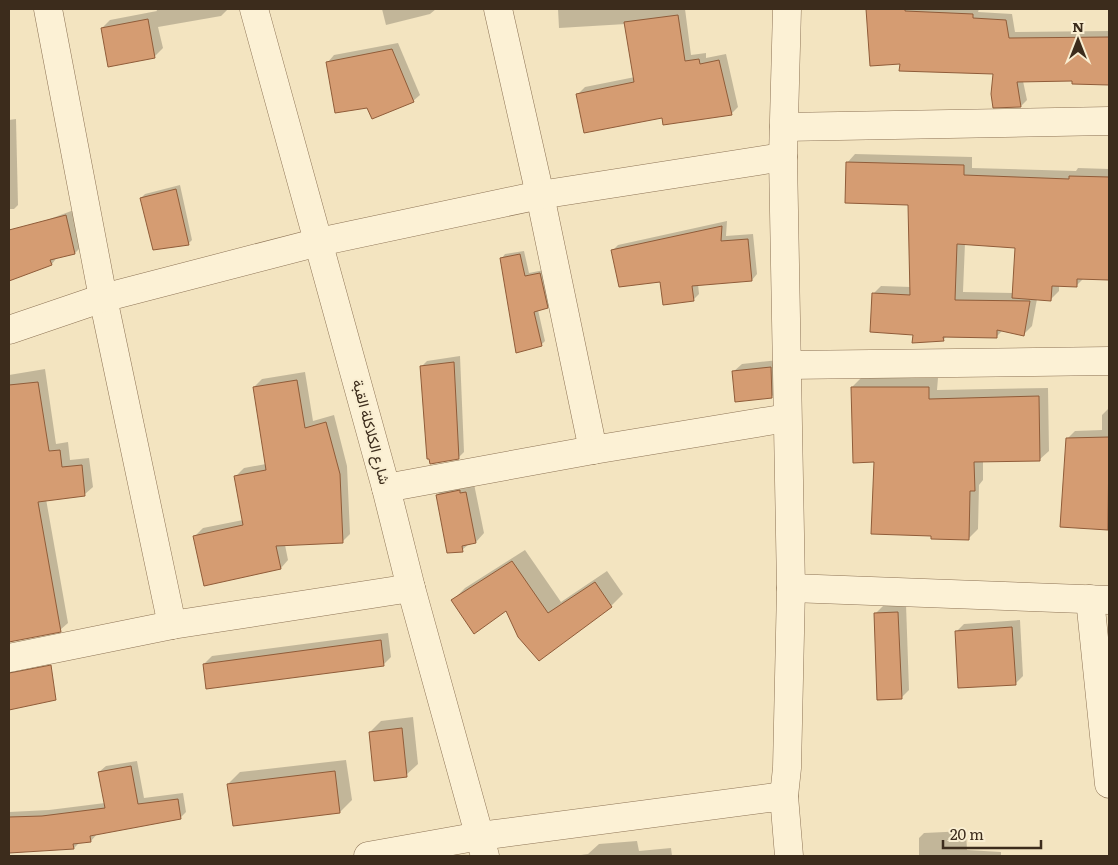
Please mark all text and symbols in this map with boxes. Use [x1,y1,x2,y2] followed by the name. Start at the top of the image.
[1053,15,1103,65] north arrow
[1072,16,1084,36] text: N
[346,376,398,487] street label: شارع الكلاكلة القبة
[943,818,1040,850] scale bar
[950,822,984,845] text: 20 m

